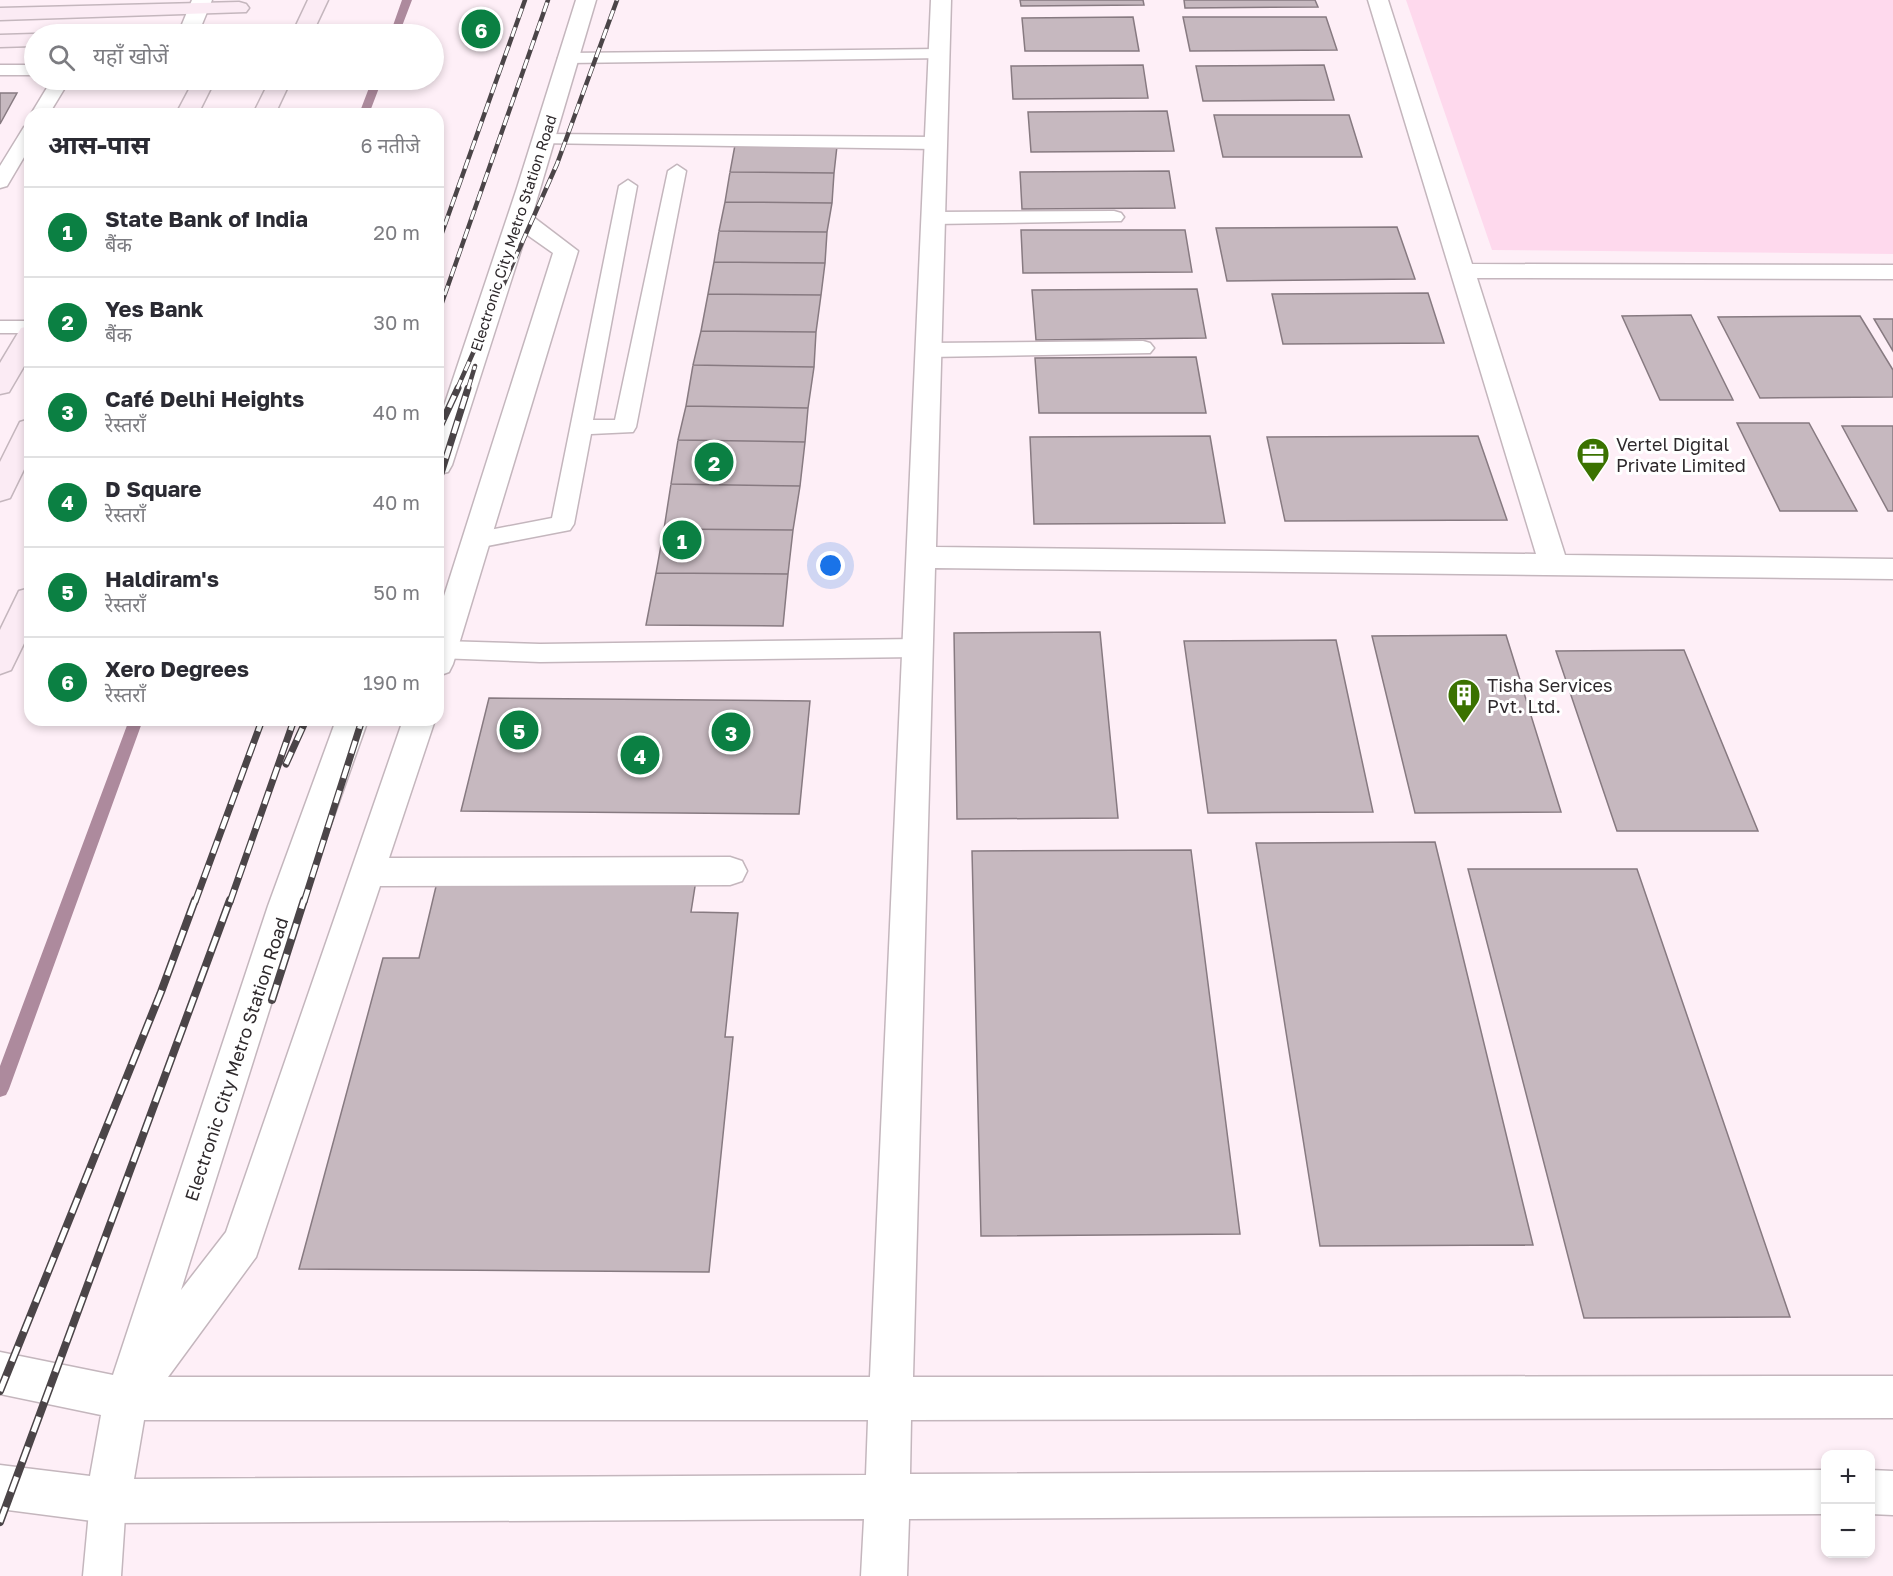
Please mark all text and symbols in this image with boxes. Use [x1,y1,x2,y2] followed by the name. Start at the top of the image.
[462,6,500,51] pin: 6
[24,24,444,90] search box
[45,41,78,74] icon: search
[93,42,169,69] text: यहाँ खोजें
[466,112,560,354] street label: Electronic City Metro Station Road
[48,129,150,160] text: आस-पास
[360,133,420,157] text: 6 नतीजे
[105,205,308,232] text: State Bank of India
[62,220,73,244] text: 1
[373,220,420,244] text: 20 m
[105,232,132,256] text: बैंक
[105,295,204,322] text: Yes Bank
[61,310,74,334] text: 2
[373,310,420,334] text: 30 m
[105,322,132,346] text: बैंक
[105,385,304,412] text: Café Delhi Heights
[61,400,74,424] text: 3
[373,400,420,424] text: 40 m
[105,412,146,436] text: रेस्तराँ
[1616,433,1746,476] place label: Vertel Digital Private Limited
[1575,436,1611,483] office icon: Vertel Digital Private Limited
[694,440,734,484] pin: 2
[105,475,202,502] text: D Square
[61,490,74,514] text: 4
[373,490,420,514] text: 40 m
[105,502,146,526] text: रेस्तराँ
[662,518,702,562] pin: 1
[816,551,845,580] your location
[105,565,219,592] text: Haldiram's
[61,580,74,604] text: 5
[373,580,420,604] text: 50 m
[105,592,146,616] text: रेस्तराँ
[105,655,249,682] text: Xero Degrees
[61,670,74,694] text: 6
[363,670,420,694] text: 190 m
[1487,674,1612,717] place label: Tisha Services Pvt. Ltd.
[1446,677,1482,724] building icon: Tisha Services Pvt. Ltd.
[105,682,146,706] text: रेस्तराँ
[500,708,538,752] pin: 5
[712,710,750,754] pin: 3
[620,732,660,777] pin: 4
[180,914,292,1204] street label: Electronic City Metro Station Road
[1821,1450,1875,1558] map controls
[1821,1450,1875,1504] button: +
[1821,1504,1875,1558] button: −

